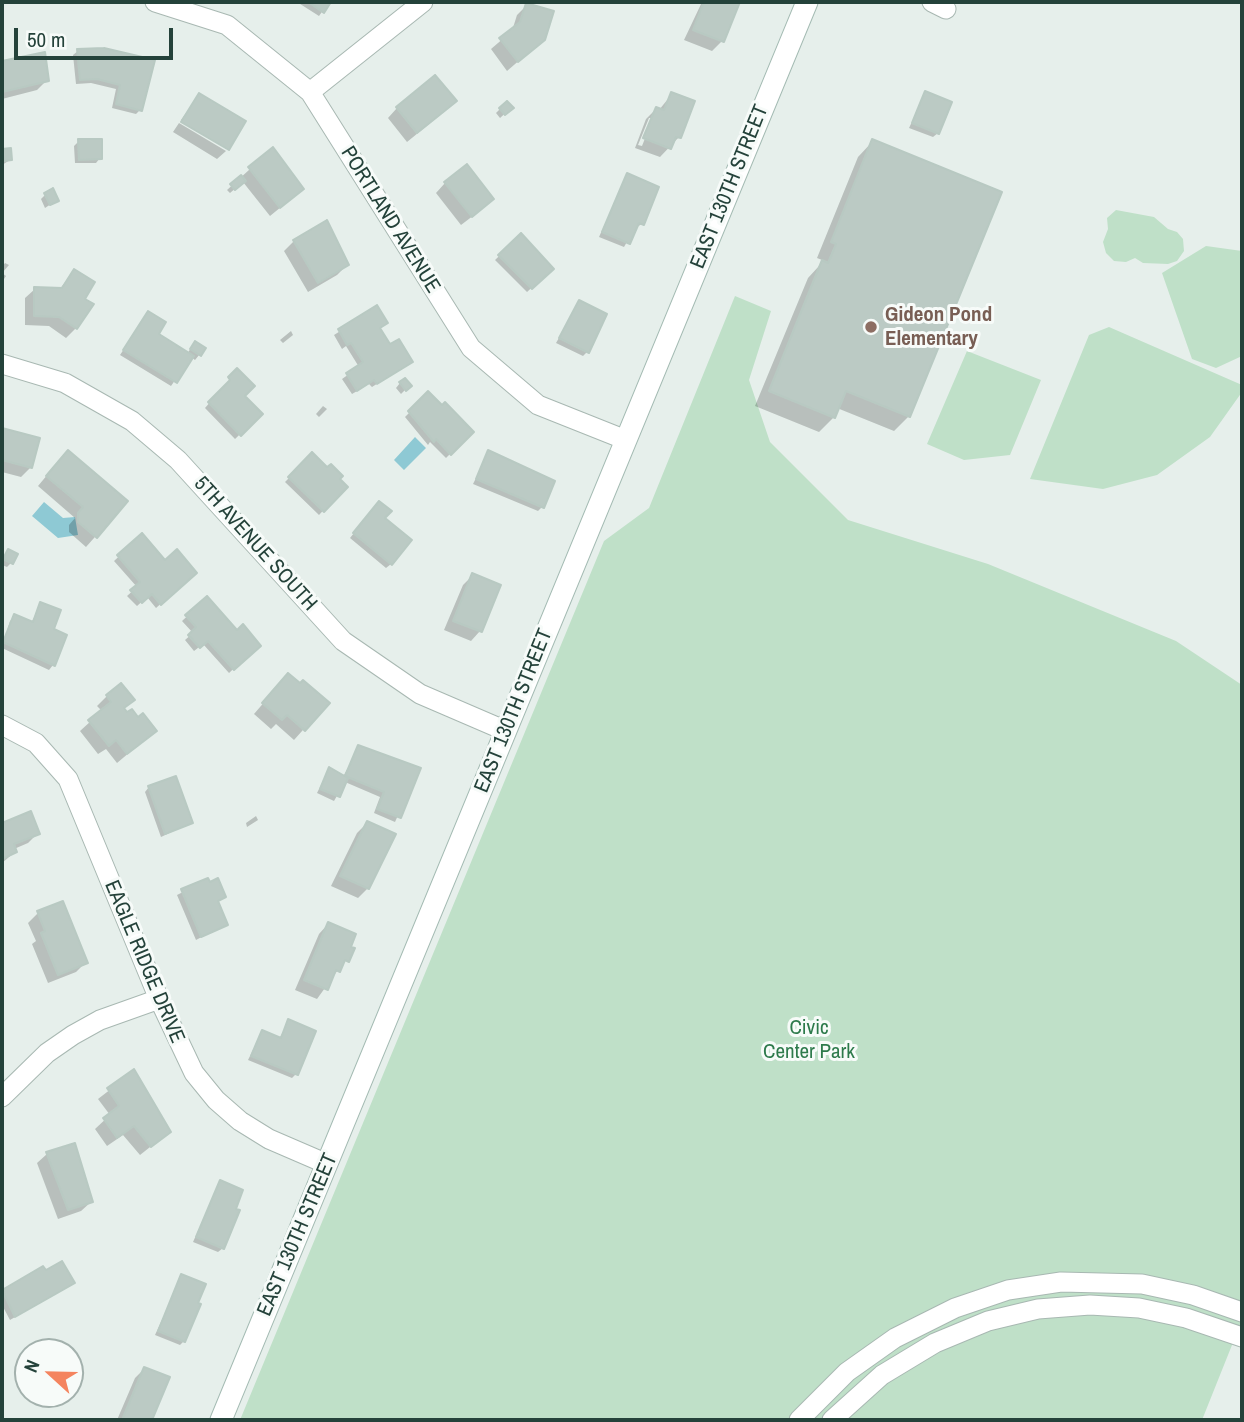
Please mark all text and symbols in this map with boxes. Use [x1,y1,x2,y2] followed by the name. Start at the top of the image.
[18,14,177,58] scale bar
[27,25,65,54] text: 50 m
[686,102,774,272] street label: EAST 130TH STREET
[335,142,445,298] street label: PORTLAND AVENUE
[885,302,992,352] place label: Gideon Pond Elementary
[863,319,879,335] marker: Gideon Pond Elementary
[188,472,322,616] street label: 5TH AVENUE SOUTH
[470,626,558,796] street label: EAST 130TH STREET
[98,877,190,1047] street label: EAGLE RIDGE DRIVE
[763,1015,855,1065] park label: Civic Center Park
[252,1150,344,1320] street label: EAST 130TH STREET
[14,1338,84,1408] north arrow
[17,1356,46,1376] text: N

